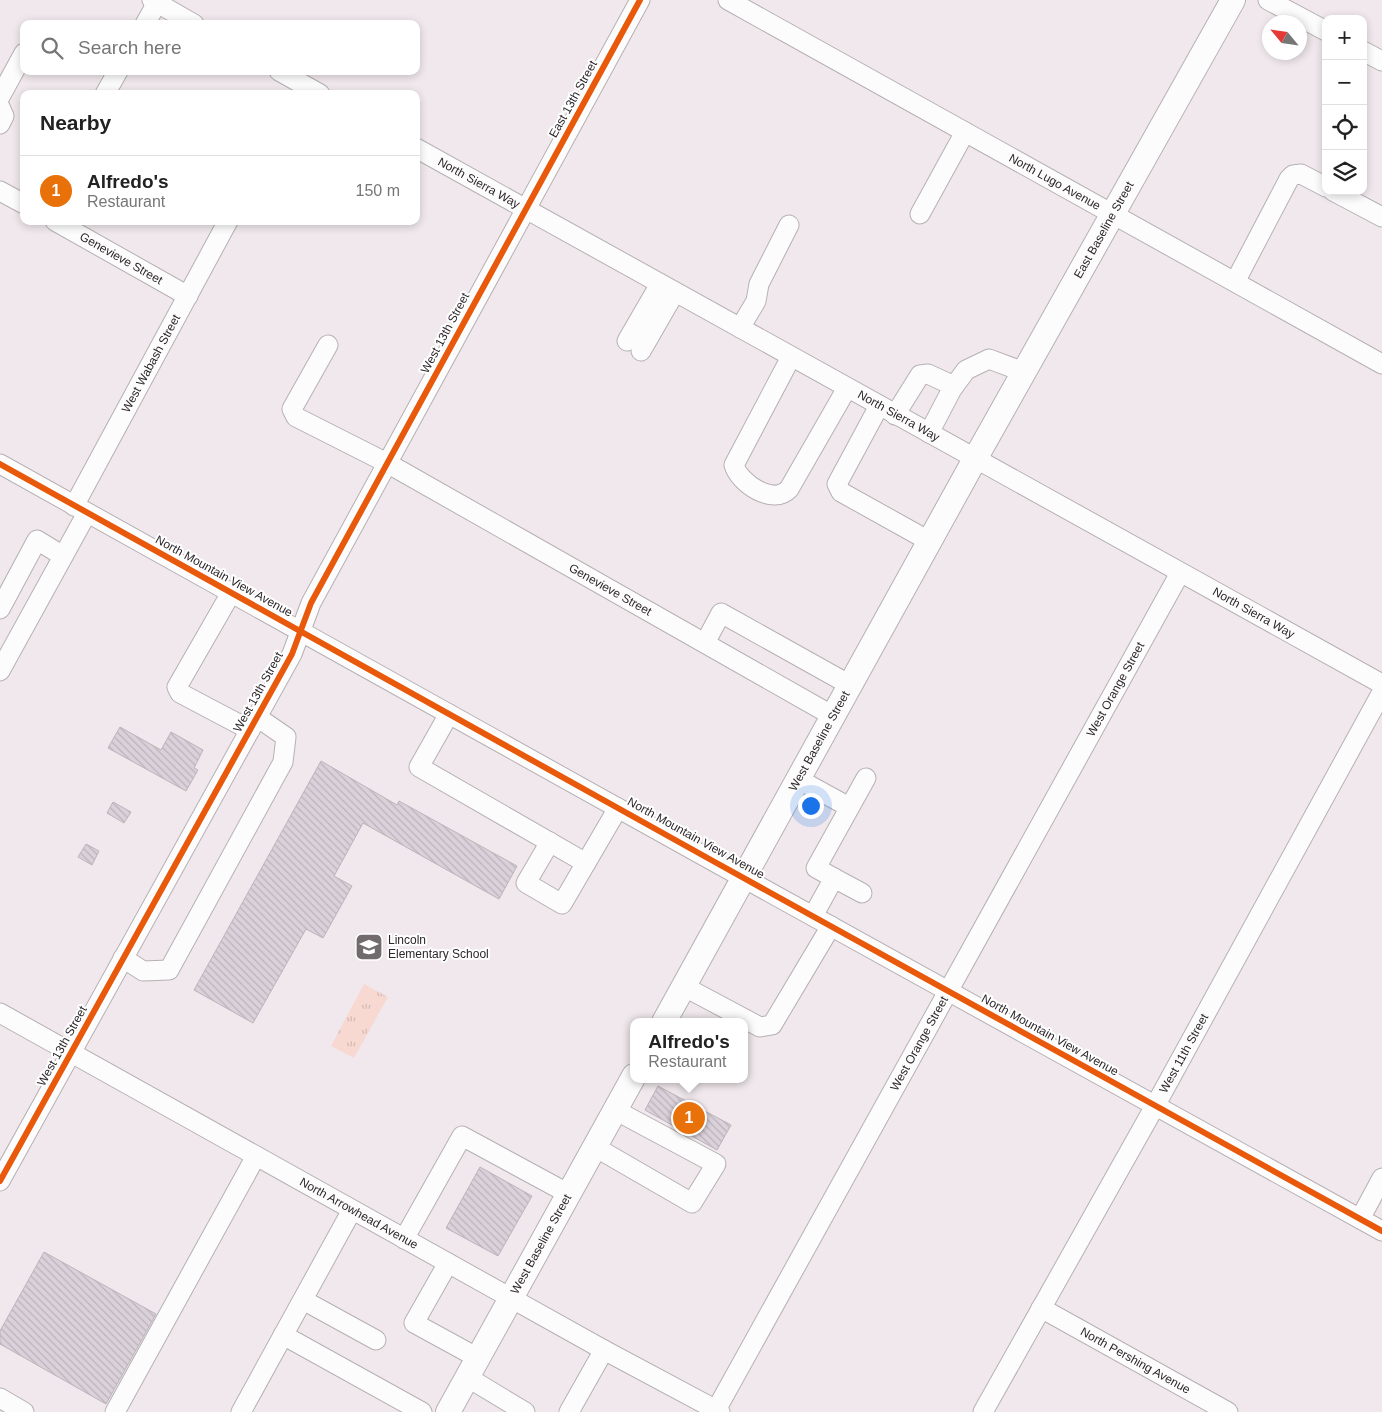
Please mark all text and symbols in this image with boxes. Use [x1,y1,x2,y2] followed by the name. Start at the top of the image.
[1262,15,1307,60] north arrow
[1322,15,1367,195] map controls
[1322,15,1367,60] button: +
[20,20,420,75] search box
[38,34,66,62] icon: search
[78,37,182,58] text: Search here
[546,57,600,140] street label: East 13th Street
[1322,60,1367,105] button: −
[1322,105,1367,150] button: locate
[40,111,111,134] text: Nearby
[1322,150,1367,195] button: layers
[1007,151,1103,213] street label: North Lugo Avenue
[435,155,522,211] street label: North Sierra Way
[87,171,169,192] text: Alfredo's
[1071,178,1137,281] street label: East Baseline Street
[52,182,60,199] text: 1
[356,182,400,199] text: 150 m
[87,193,165,210] text: Restaurant
[77,229,166,288] street label: Genevieve Street
[418,290,472,376] street label: West 13th Street
[119,311,184,415] street label: West Wabash Street
[855,387,942,444] street label: North Sierra Way
[153,532,295,620] street label: North Mountain View Avenue
[566,561,655,619] street label: Genevieve Street
[1210,584,1297,641] street label: North Sierra Way
[1084,639,1148,739] street label: West Orange Street
[230,649,286,734] street label: West 13th Street
[786,688,853,793] street label: West Baseline Street
[798,793,824,819] your location
[625,794,767,882] street label: North Mountain View Avenue
[354,932,384,962] school or university icon: Lincoln Elementary School
[388,933,489,961] place label: Lincoln Elementary School
[979,991,1121,1079] street label: North Mountain View Avenue
[887,993,951,1093] street label: West Orange Street
[34,1003,90,1088] street label: West 13th Street
[1156,1011,1212,1096] street label: West 11th Street
[630,1018,748,1083] popup
[648,1031,730,1052] text: Alfredo's
[648,1053,726,1070] text: Restaurant
[673,1099,705,1137] pin: 1
[297,1175,421,1252] street label: North Arrowhead Avenue
[508,1191,575,1296] street label: West Baseline Street
[1078,1324,1193,1397] street label: North Pershing Avenue

